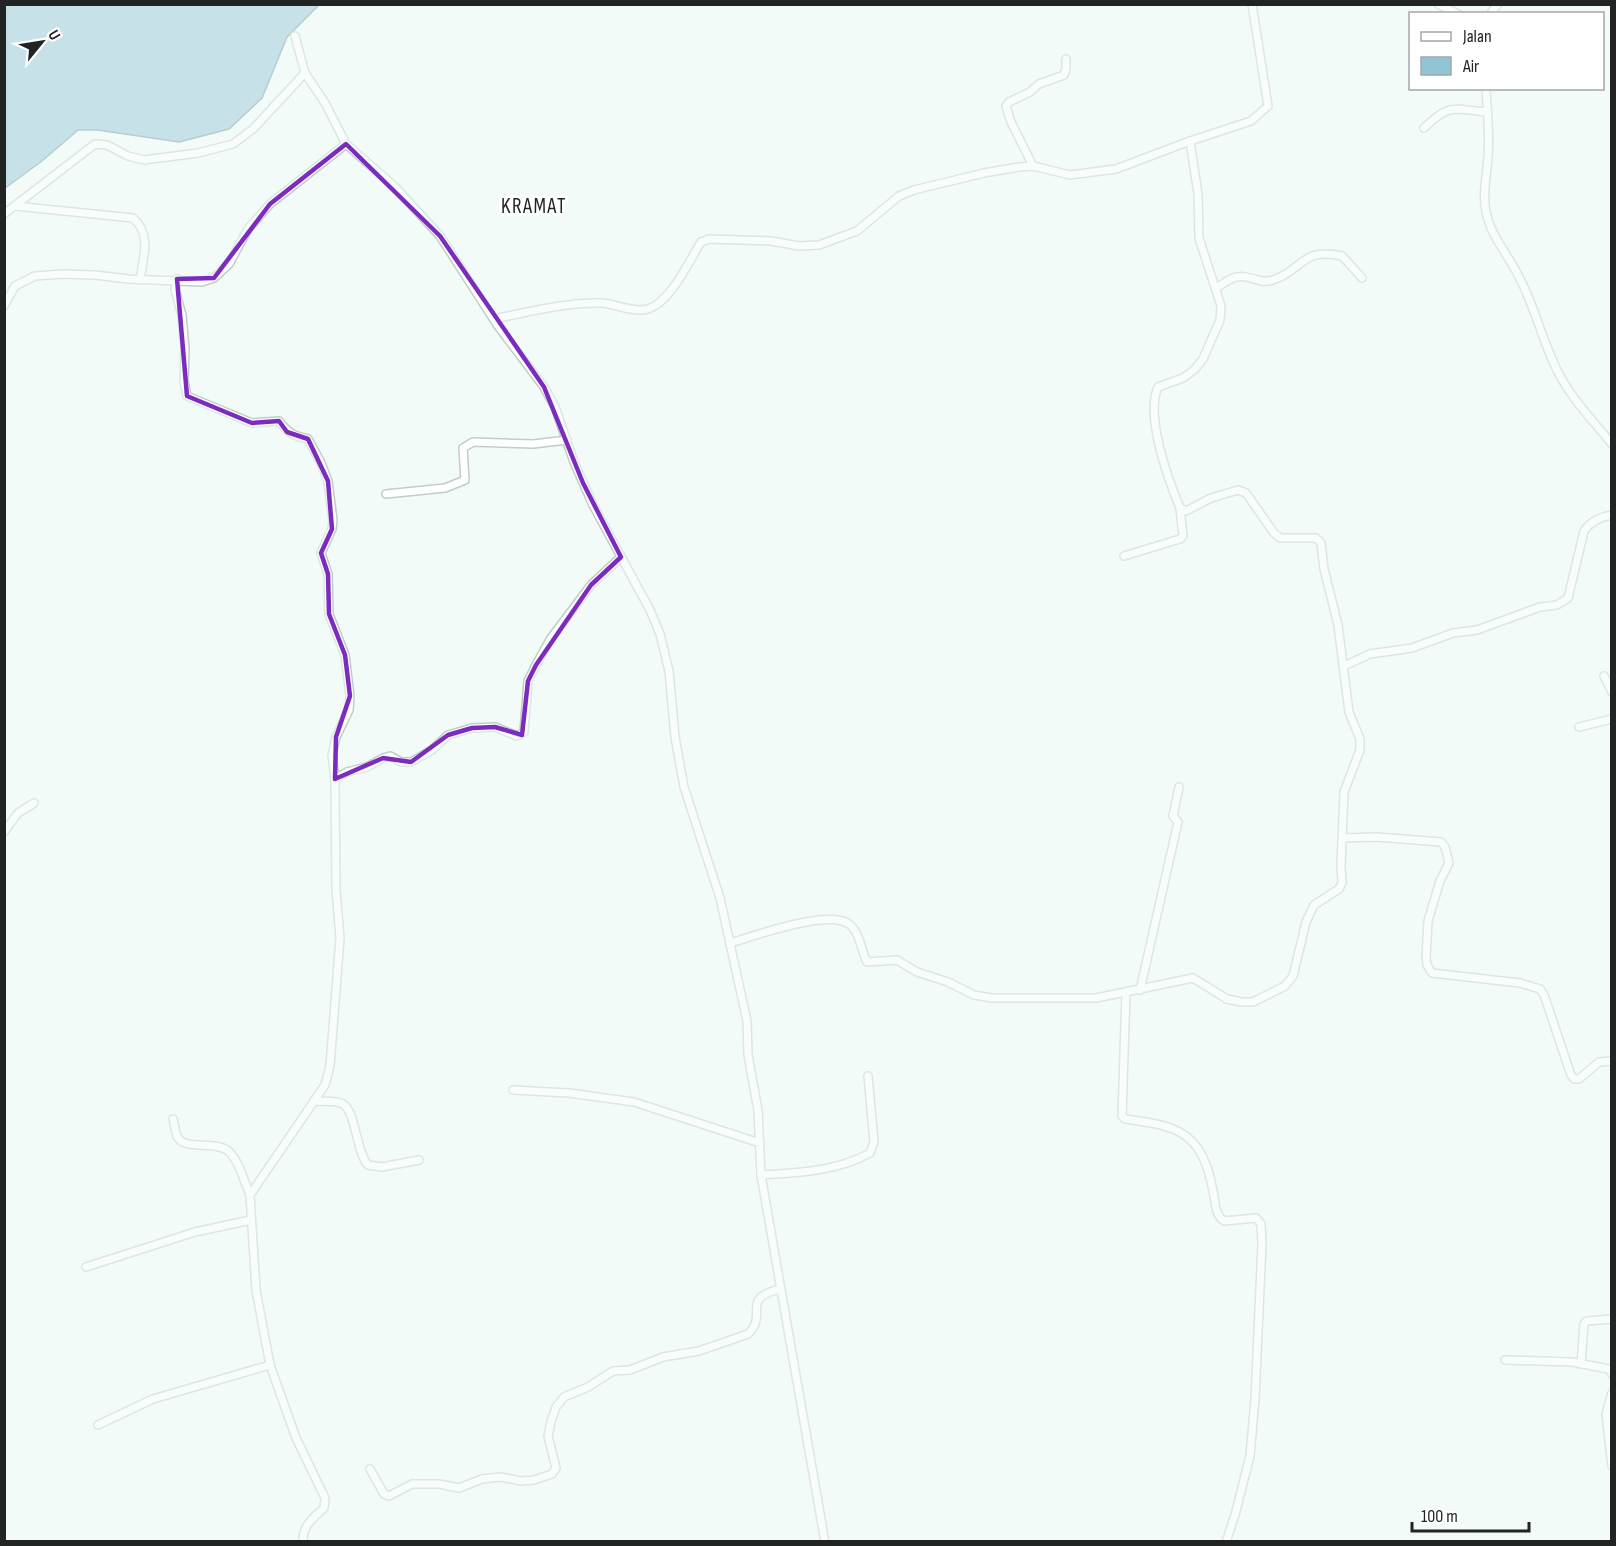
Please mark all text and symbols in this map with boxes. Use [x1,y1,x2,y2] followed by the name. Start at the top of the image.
[12,12,72,72] north arrow
[1409,12,1604,90] legend
[1462,26,1492,47] text: Jalan
[43,27,64,44] text: U
[1462,56,1479,77] text: Air
[501,194,567,219] district label: KRAMAT
[1412,1495,1529,1533] scale bar
[1421,1506,1458,1527] text: 100 m

